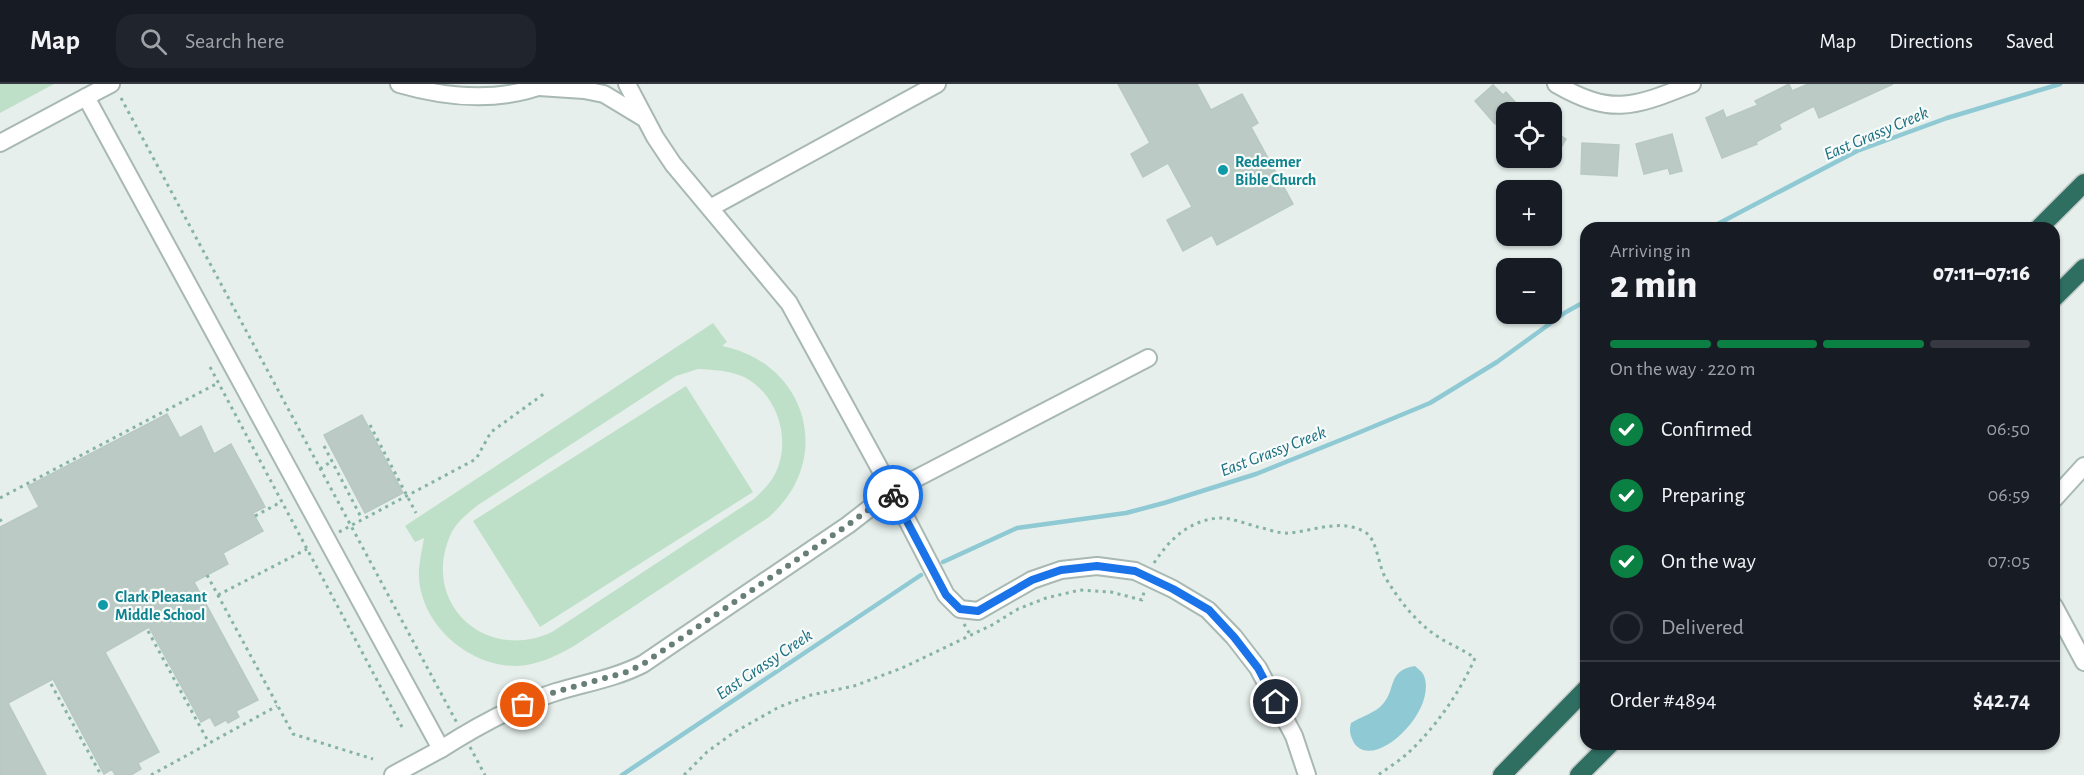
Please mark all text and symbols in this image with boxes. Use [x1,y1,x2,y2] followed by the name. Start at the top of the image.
[116,14,536,68] search box
[137,25,170,58] icon: search
[30,27,80,55] text: Map
[185,30,284,52] text: Search here
[1820,31,1856,52] text: Map
[1889,31,1973,52] text: Directions
[2006,31,2054,52] text: Saved
[1496,102,1562,324] map controls
[1496,102,1562,168] button: locate
[1821,104,1931,164] water label: East Grassy Creek
[1235,154,1316,188] place label: Redeemer Bible Church
[1216,163,1230,177] marker: Redeemer Bible Church
[1496,180,1562,246] button: +
[1610,241,1691,261] text: Arriving in
[1496,258,1562,324] button: −
[1933,262,2030,284] text: 07:11–07:16
[1610,266,1697,305] text: 2 min
[1610,359,1756,379] text: On the way · 220 m
[1610,413,1643,446] icon: check
[1661,418,1752,440] text: Confirmed
[1987,419,2030,439] text: 06:50
[1218,424,1329,480] water label: East Grassy Creek
[863,465,923,525] courier
[877,479,910,512] icon: bike
[1610,479,1643,512] icon: check
[1661,484,1745,506] text: Preparing
[1988,485,2030,505] text: 06:59
[1610,545,1643,578] icon: check
[1661,550,1756,572] text: On the way
[1988,551,2030,571] text: 07:05
[115,589,207,623] place label: Clark Pleasant Middle School
[96,598,110,612] marker: Clark Pleasant Middle School
[1661,616,1744,638] text: Delivered
[713,626,816,704] water label: East Grassy Creek
[1250,676,1301,727] pin
[497,679,548,730] pin
[1259,685,1292,718] icon: home
[506,688,539,721] icon: bag
[1610,689,1717,711] text: Order #4894
[1973,689,2030,711] text: $42.74

